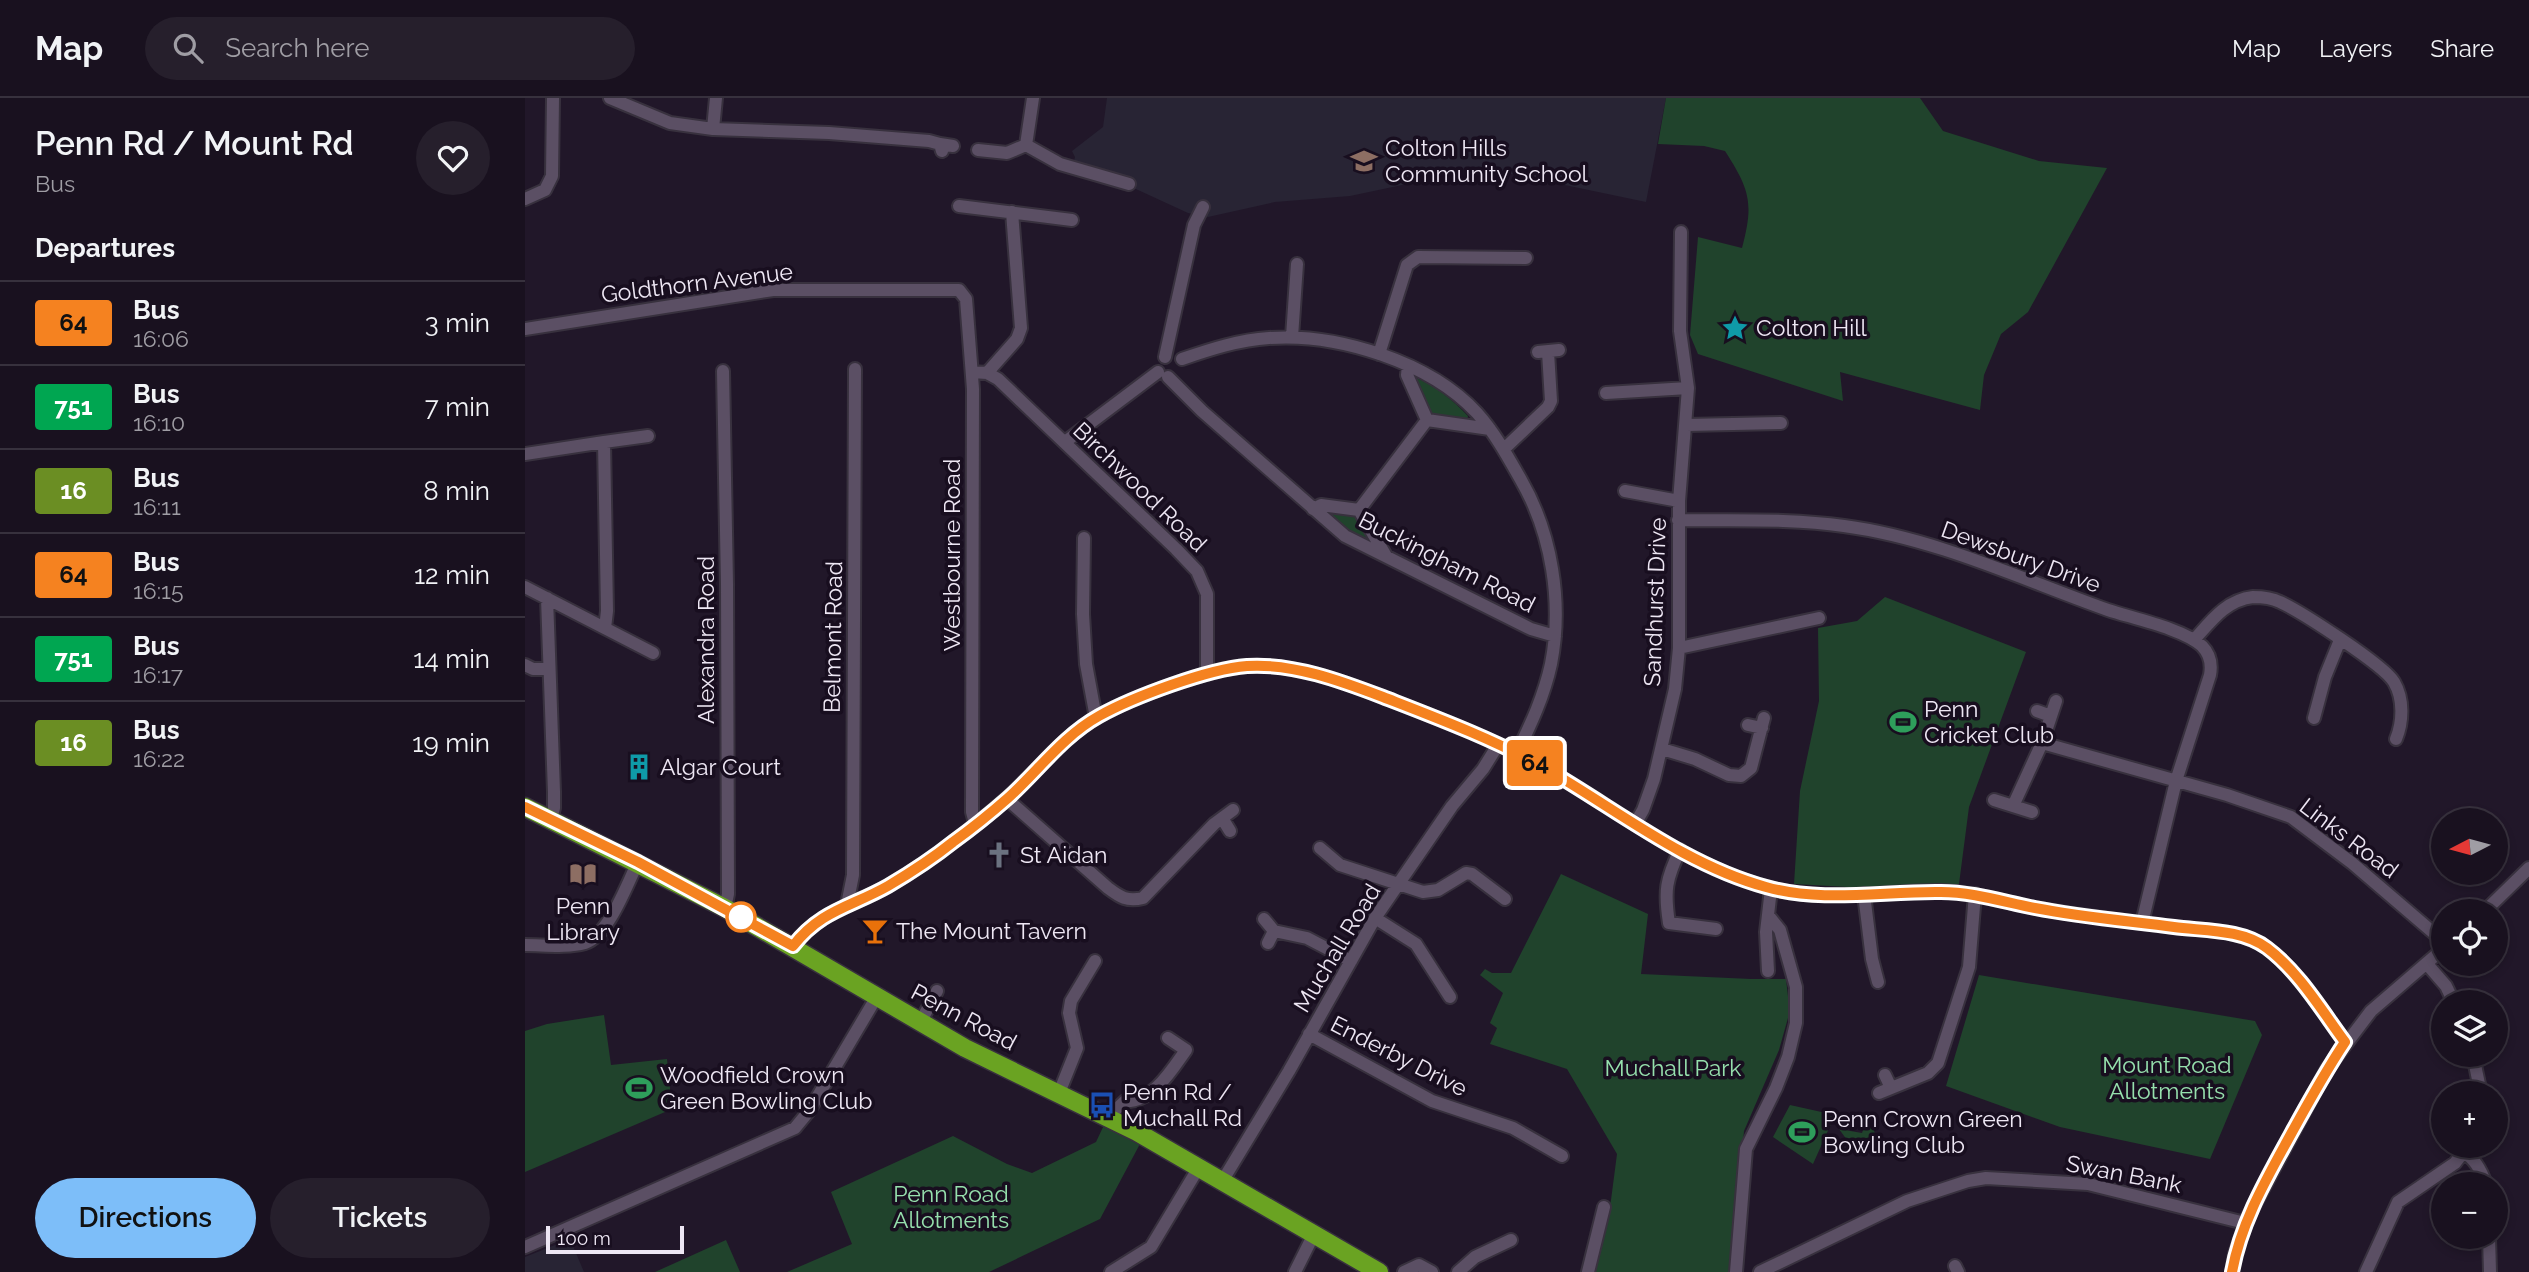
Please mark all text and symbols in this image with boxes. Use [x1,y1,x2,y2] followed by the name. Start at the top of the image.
[145,17,635,80] search box
[35,29,103,68] text: Map
[169,29,207,67] icon: search
[225,33,370,63] text: Search here
[2232,34,2281,63] text: Map
[2319,34,2392,63] text: Layers
[2430,34,2494,63] text: Share
[416,121,490,195] button: heart
[35,124,353,163] text: Penn Rd / Mount Rd
[1385,134,1589,187] place label: Colton Hills Community School
[1349,146,1379,176] school or university icon: Colton Hills Community School
[35,170,75,197] text: Bus
[35,233,175,263] text: Departures
[600,257,794,308] street label: Goldthorn Avenue
[133,295,180,325] text: Bus
[59,308,88,337] text: 64
[425,308,490,338] text: 3 min
[1720,313,1750,343] place icon: Colton Hill
[1756,314,1867,341] place label: Colton Hill
[133,325,189,352] text: 16:06
[133,379,180,409] text: Bus
[54,392,93,421] text: 751
[425,392,490,422] text: 7 min
[133,409,185,436] text: 16:10
[1068,416,1213,557] street label: Birchwood Road
[938,459,965,651] street label: Westbourne Road
[133,463,180,493] text: Bus
[60,476,87,505] text: 16
[423,476,490,506] text: 8 min
[133,493,181,520] text: 16:11
[1354,505,1540,618] street label: Buckingham Road
[1938,515,2105,598] street label: Dewsbury Drive
[1638,517,1671,687] street label: Sandhurst Drive
[133,547,180,577] text: Bus
[692,556,719,724] street label: Alexandra Road
[59,560,88,589] text: 64
[414,560,490,590] text: 12 min
[818,561,847,713] street label: Belmont Road
[133,577,183,604] text: 16:15
[133,631,180,661] text: Bus
[54,644,93,673] text: 751
[413,644,490,674] text: 14 min
[133,661,183,688] text: 16:17
[1924,695,2054,748] place label: Penn Cricket Club
[1888,707,1918,737] sports icon: Penn Cricket Club
[133,715,180,745] text: Bus
[60,728,87,757] text: 16
[412,728,490,758] text: 19 min
[1503,740,1567,786] line badge: 64
[133,745,185,772] text: 16:22
[1521,748,1549,777] text: 64
[624,752,654,782] building icon: Algar Court
[660,753,781,780] place label: Algar Court
[2295,792,2404,883] street label: Links Road
[2431,808,2508,886] north arrow
[2431,808,2508,1249] map controls
[984,840,1014,870] church icon: St Aidan
[1020,841,1107,868] place label: St Aidan
[568,859,598,889] library icon: Penn Library
[1288,879,1386,1017] street label: Muchall Road
[546,892,620,945] place label: Penn Library
[2431,899,2508,976] button: locate
[726,902,756,932] unlabelled marker
[860,916,890,946] bar icon: The Mount Tavern
[896,917,1087,944] place label: The Mount Tavern
[907,978,1022,1056] street label: Penn Road
[2431,990,2508,1067] button: layers
[1326,1010,1472,1102] street label: Enderby Drive
[2102,1051,2232,1104] park label: Mount Road Allotments
[1604,1054,1742,1081] park label: Muchall Park
[660,1061,872,1114] place label: Woodfield Crown Green Bowling Club
[624,1073,654,1103] sports icon: Woodfield Crown Green Bowling Club
[1123,1078,1242,1131] place label: Penn Rd / Muchall Rd
[2431,1081,2508,1158] button: +
[1087,1090,1117,1120] bus stop icon: Penn Rd / Muchall Rd
[1823,1105,2023,1158] place label: Penn Crown Green Bowling Club
[1787,1117,1817,1147] sports icon: Penn Crown Green Bowling Club
[2064,1149,2184,1198] street label: Swan Bank
[2431,1172,2508,1249] button: −
[35,1178,256,1258] button: Directions
[270,1178,490,1258] button: Tickets
[893,1180,1009,1233] park label: Penn Road Allotments
[546,1223,684,1255] scale bar
[557,1227,611,1249] text: 100 m

